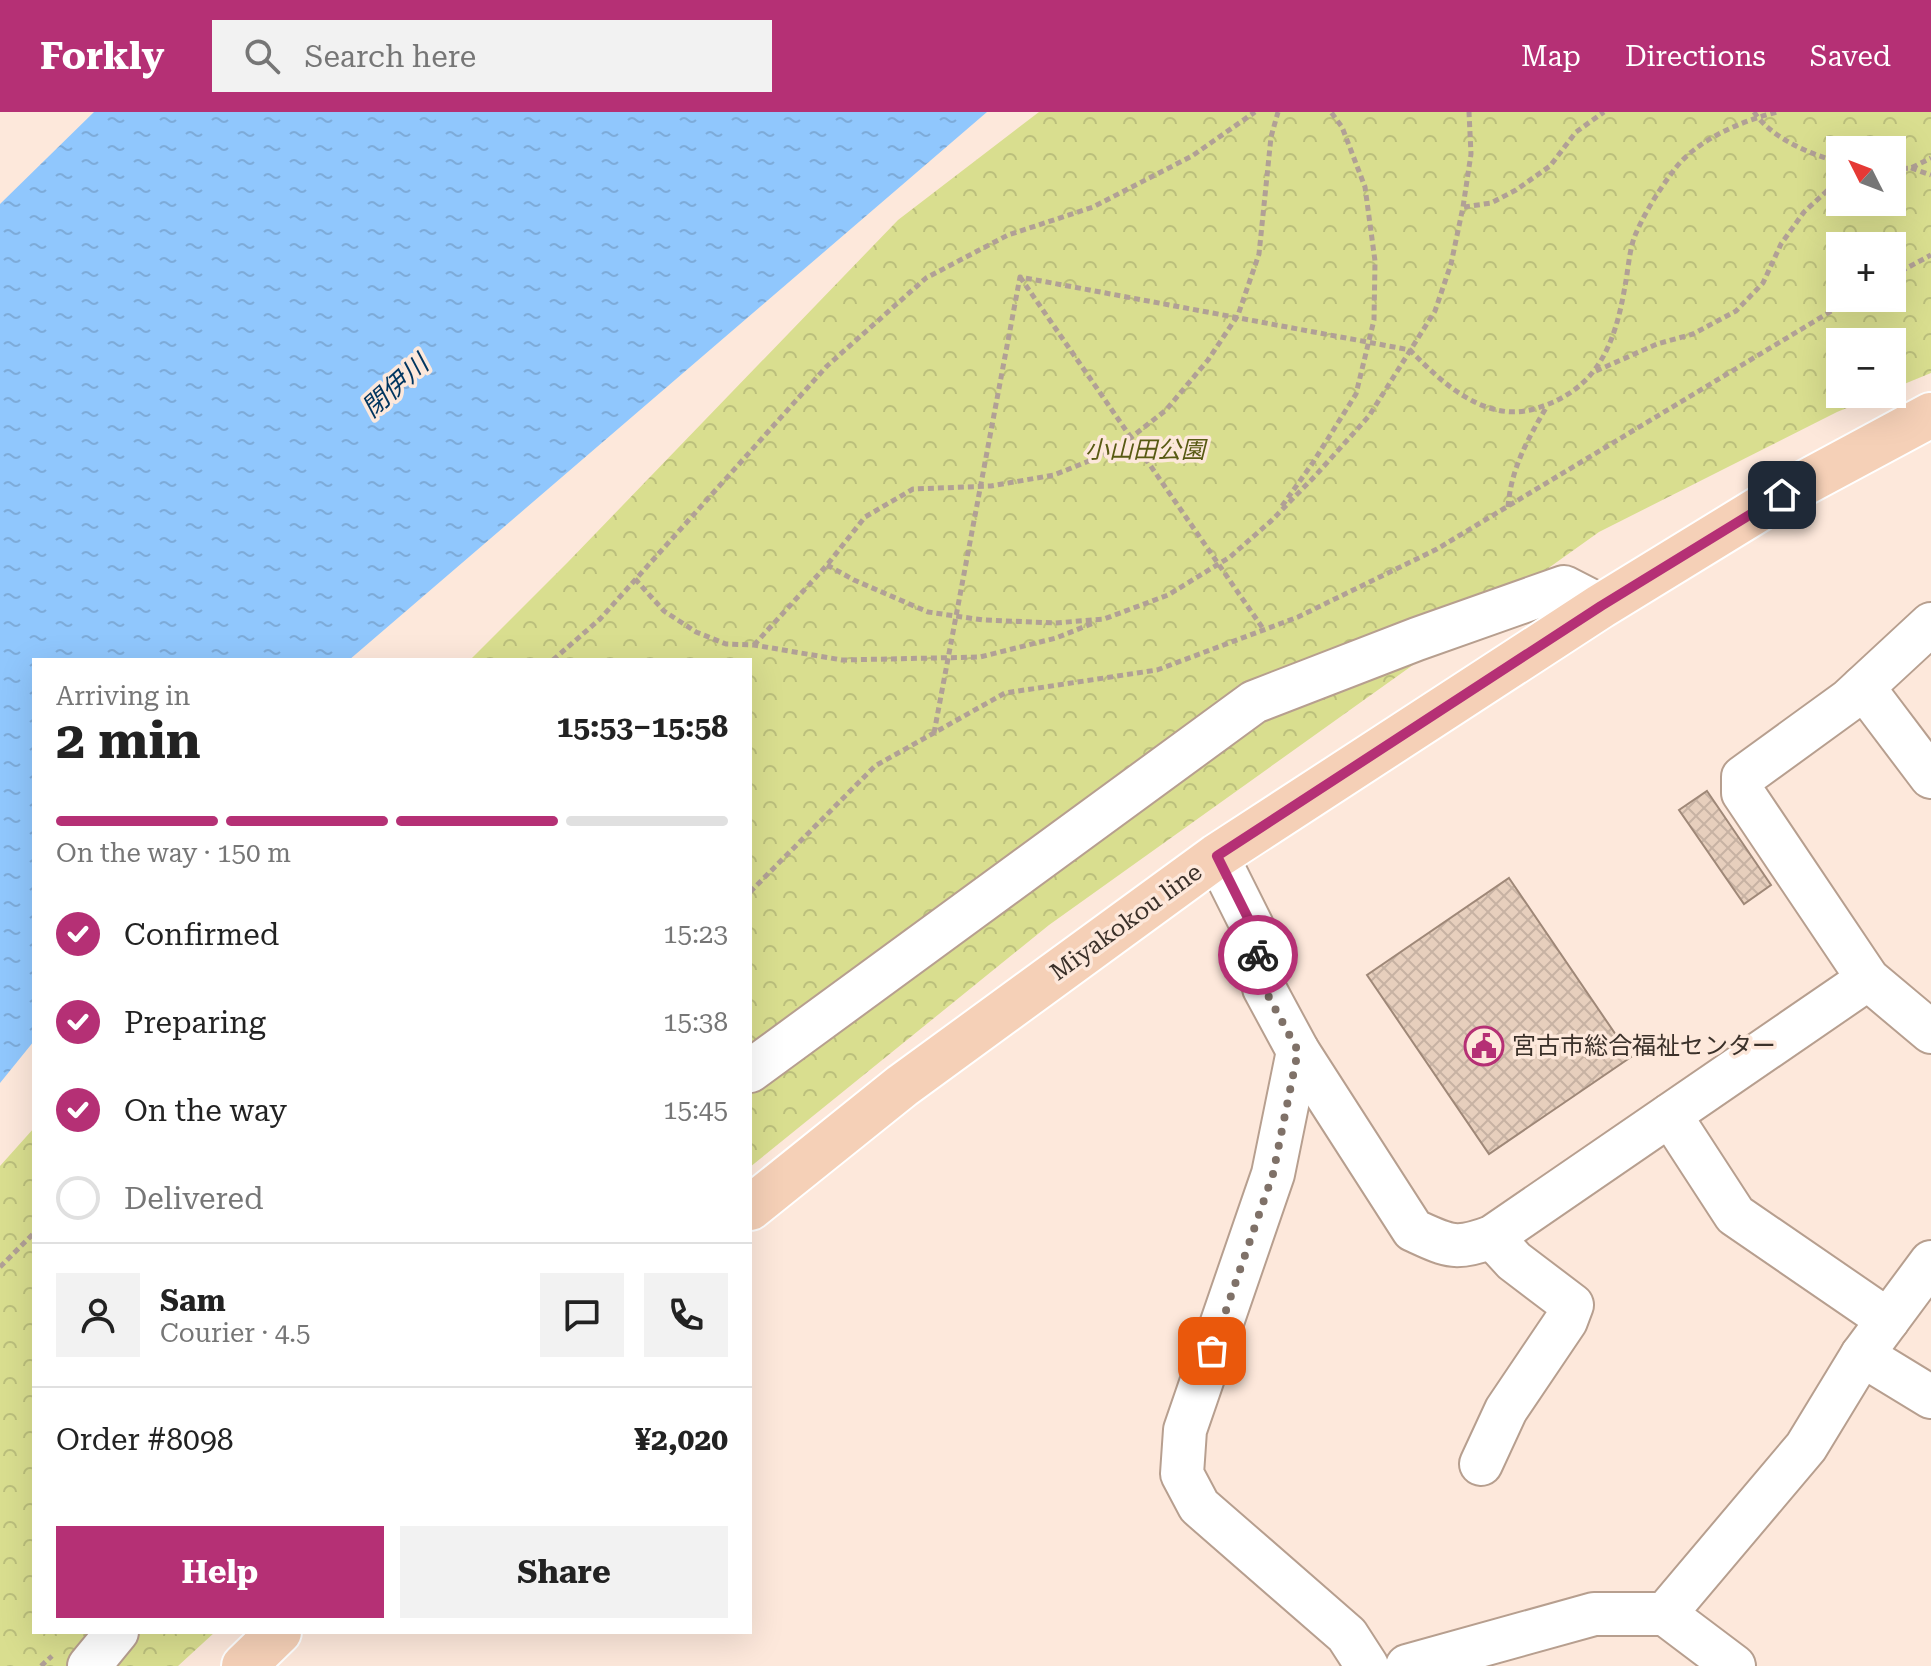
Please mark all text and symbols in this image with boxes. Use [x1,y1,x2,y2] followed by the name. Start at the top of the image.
[212,20,772,92] search box
[40,34,164,78] text: Forkly
[240,34,284,78] icon: search
[304,39,476,74] text: Search here
[1521,40,1581,73] text: Map
[1625,40,1766,73] text: Directions
[1810,40,1891,73] text: Saved
[1826,136,1906,216] north arrow
[1826,136,1906,408] map controls
[1826,232,1906,312] button: +
[1826,328,1906,408] button: −
[356,347,436,423] water label: 閉伊川
[1085,436,1208,464] park label: 小山田公園
[1748,461,1816,529] pin
[1760,473,1804,517] icon: home
[56,681,190,711] text: Arriving in
[556,709,728,744] text: 15:53–15:58
[56,710,201,771] text: 2 min
[56,838,291,868] text: On the way · 150 m
[1045,858,1207,986] street label: Miyakokou line
[56,912,100,956] icon: check
[1218,915,1298,995] courier
[124,917,279,952] text: Confirmed
[663,919,728,949] text: 15:23
[1236,933,1280,977] icon: bike
[56,1000,100,1044] icon: check
[124,1005,266,1040] text: Preparing
[663,1007,728,1037] text: 15:38
[1463,1025,1505,1067] public building icon: 宮古市総合福祉センター
[1512,1032,1776,1060] place label: 宮古市総合福祉センター
[56,1088,100,1132] icon: check
[124,1093,287,1128] text: On the way
[663,1095,728,1125] text: 15:45
[124,1181,263,1216] text: Delivered
[56,1273,140,1357] button: person
[540,1273,624,1357] button: chat
[644,1273,728,1357] button: phone
[160,1283,226,1318] text: Sam
[1178,1317,1246,1385] pin
[160,1318,310,1348] text: Courier · 4.5
[1190,1329,1234,1373] icon: bag
[56,1422,234,1457] text: Order #8098
[634,1422,728,1457] text: ¥2,020
[56,1526,384,1618] button: Help
[400,1526,728,1618] button: Share

